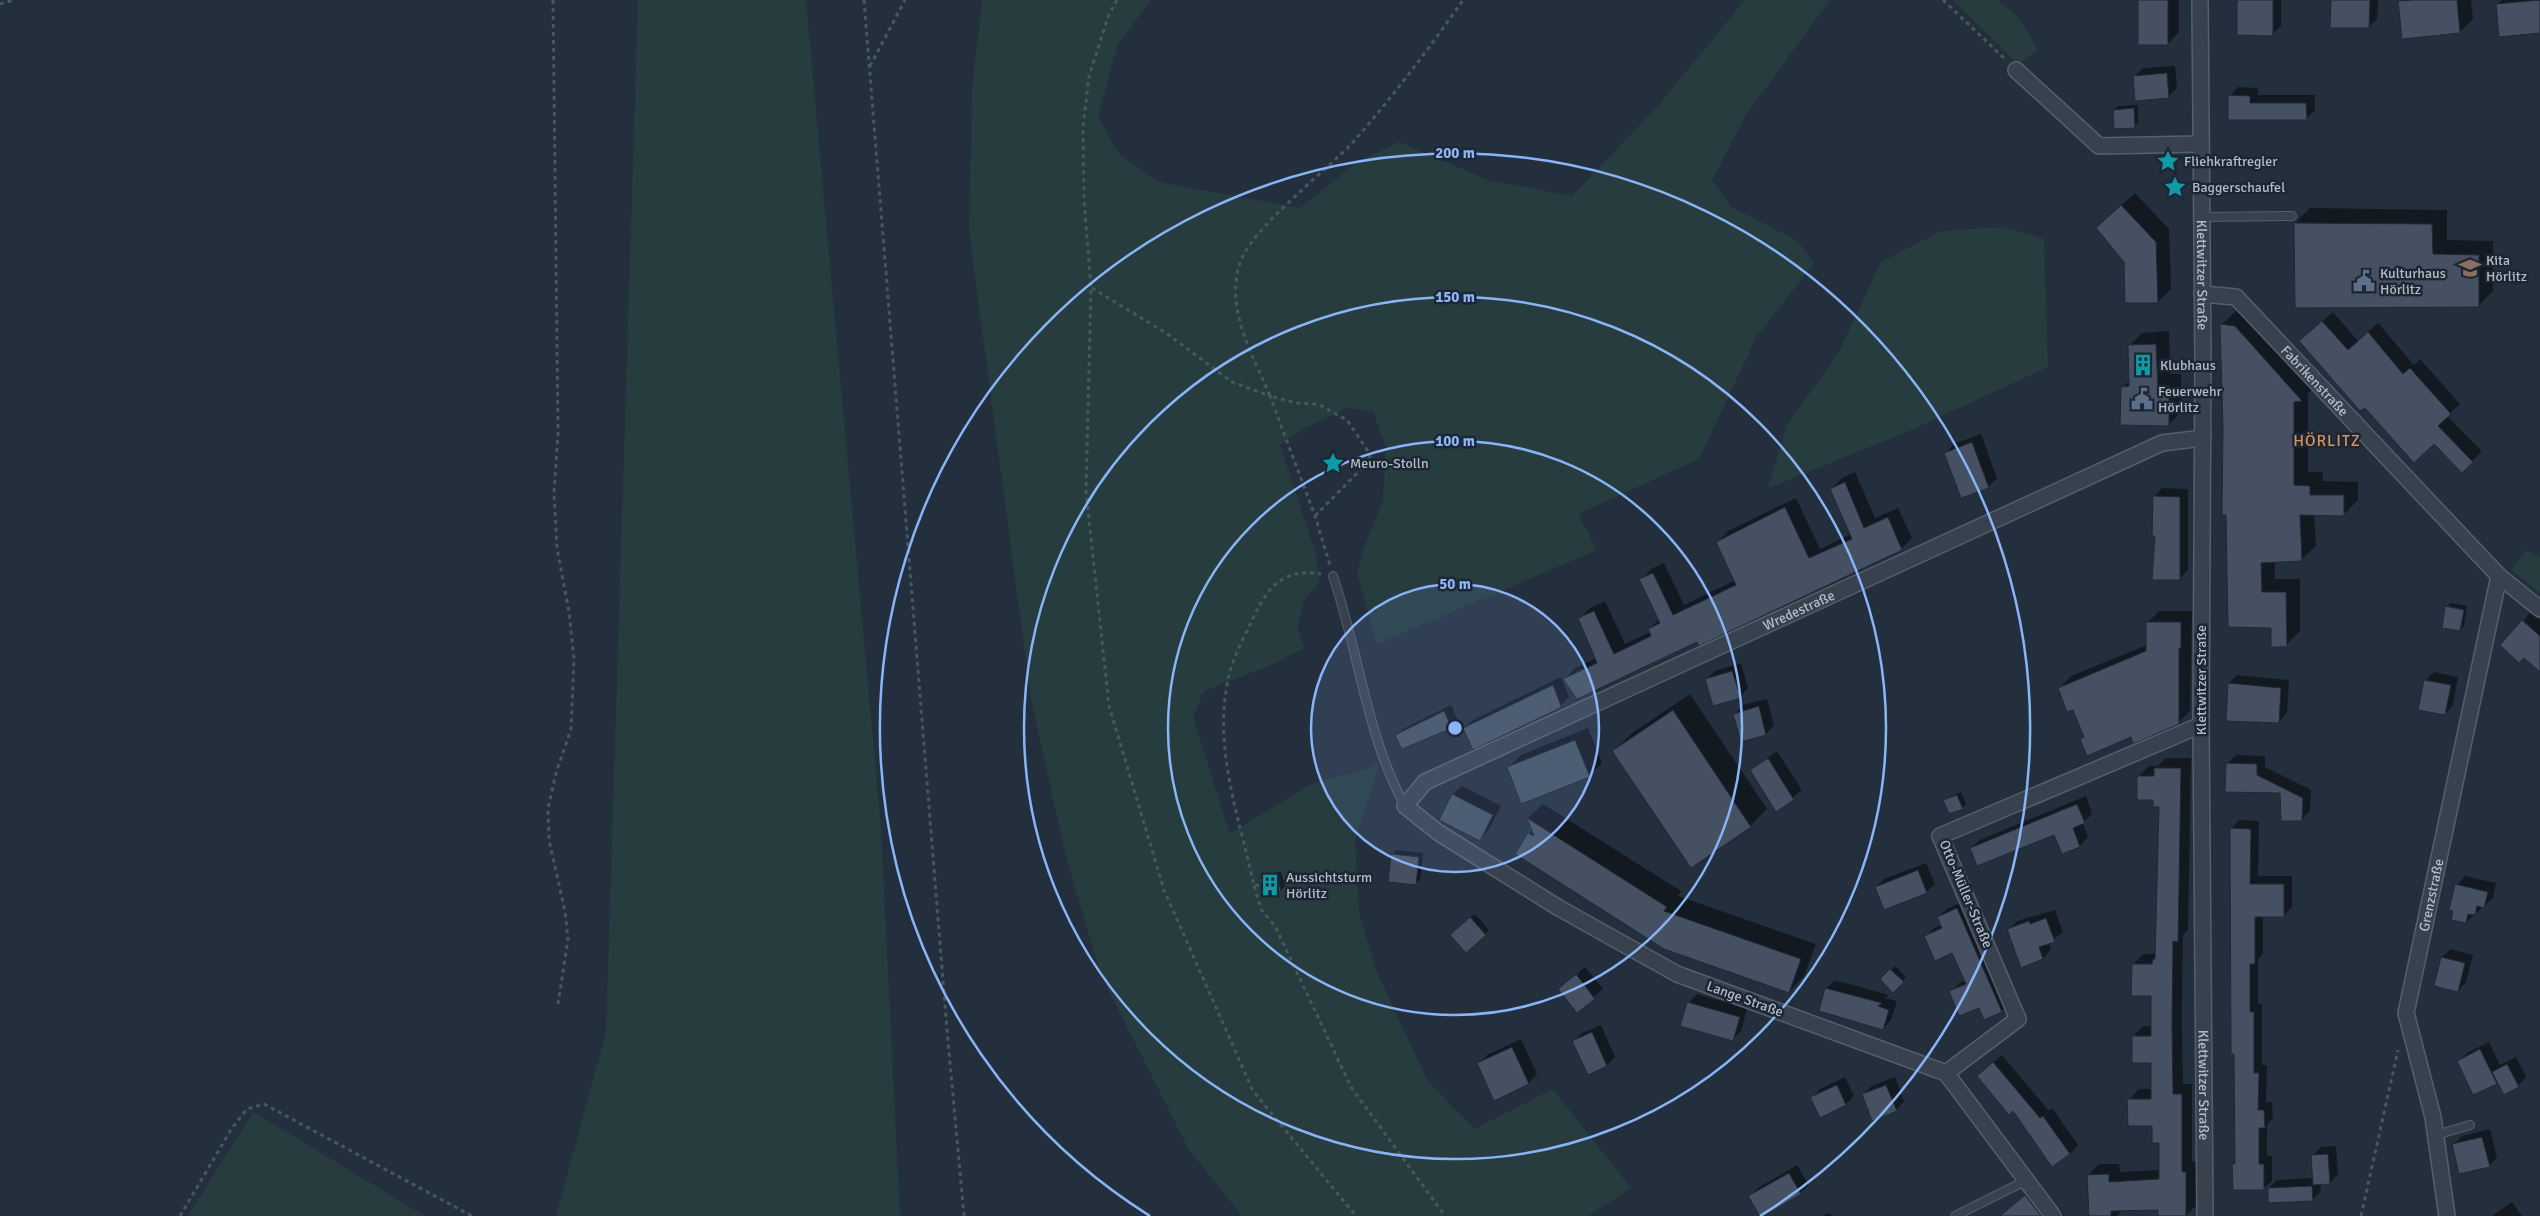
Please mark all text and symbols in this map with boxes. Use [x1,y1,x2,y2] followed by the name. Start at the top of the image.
[1435,144,1475,162] text: 200 m
[2155,148,2181,174] place icon: Fliehkraftregler
[2184,153,2278,170] place label: Fliehkraftregler
[2162,174,2188,200] place icon: Baggerschaufel
[2192,179,2285,196] place label: Baggerschaufel
[2193,220,2211,330] street label: Klettwitzer Straße
[2486,252,2527,285] place label: Kita Hörlitz
[2457,255,2483,281] school or university icon: Kita Hörlitz
[2380,265,2446,298] place label: Kulturhaus Hörlitz
[2351,268,2377,294] public building icon: Kulturhaus Hörlitz
[1435,288,1475,306] text: 150 m
[2277,342,2352,420] street label: Fabrikenstraße
[2130,352,2156,378] building icon: Klubhaus
[2160,357,2216,374] place label: Klubhaus
[2158,383,2223,416] place label: Feuerwehr Hörlitz
[2129,386,2155,412] public building icon: Feuerwehr Hörlitz
[2293,431,2361,451] district label: HÖRLITZ
[1435,432,1475,450] text: 100 m
[1320,450,1346,476] place icon: Meuro-Stolln
[1350,455,1429,472] place label: Meuro-Stolln
[1439,575,1471,593] text: 50 m
[1760,586,1837,634] street label: Wredestraße
[2193,625,2210,735] street label: Klettwitzer Straße
[1446,719,1464,737] centre of rings
[1936,837,1996,951] street label: Otto-Müller-Straße
[2415,857,2447,933] street label: Grenzstraße
[1286,869,1372,902] place label: Aussichtsturm Hörlitz
[1257,872,1283,898] building icon: Aussichtsturm Hörlitz
[1705,977,1785,1021] street label: Lange Straße
[2195,1030,2213,1140] street label: Klettwitzer Straße

